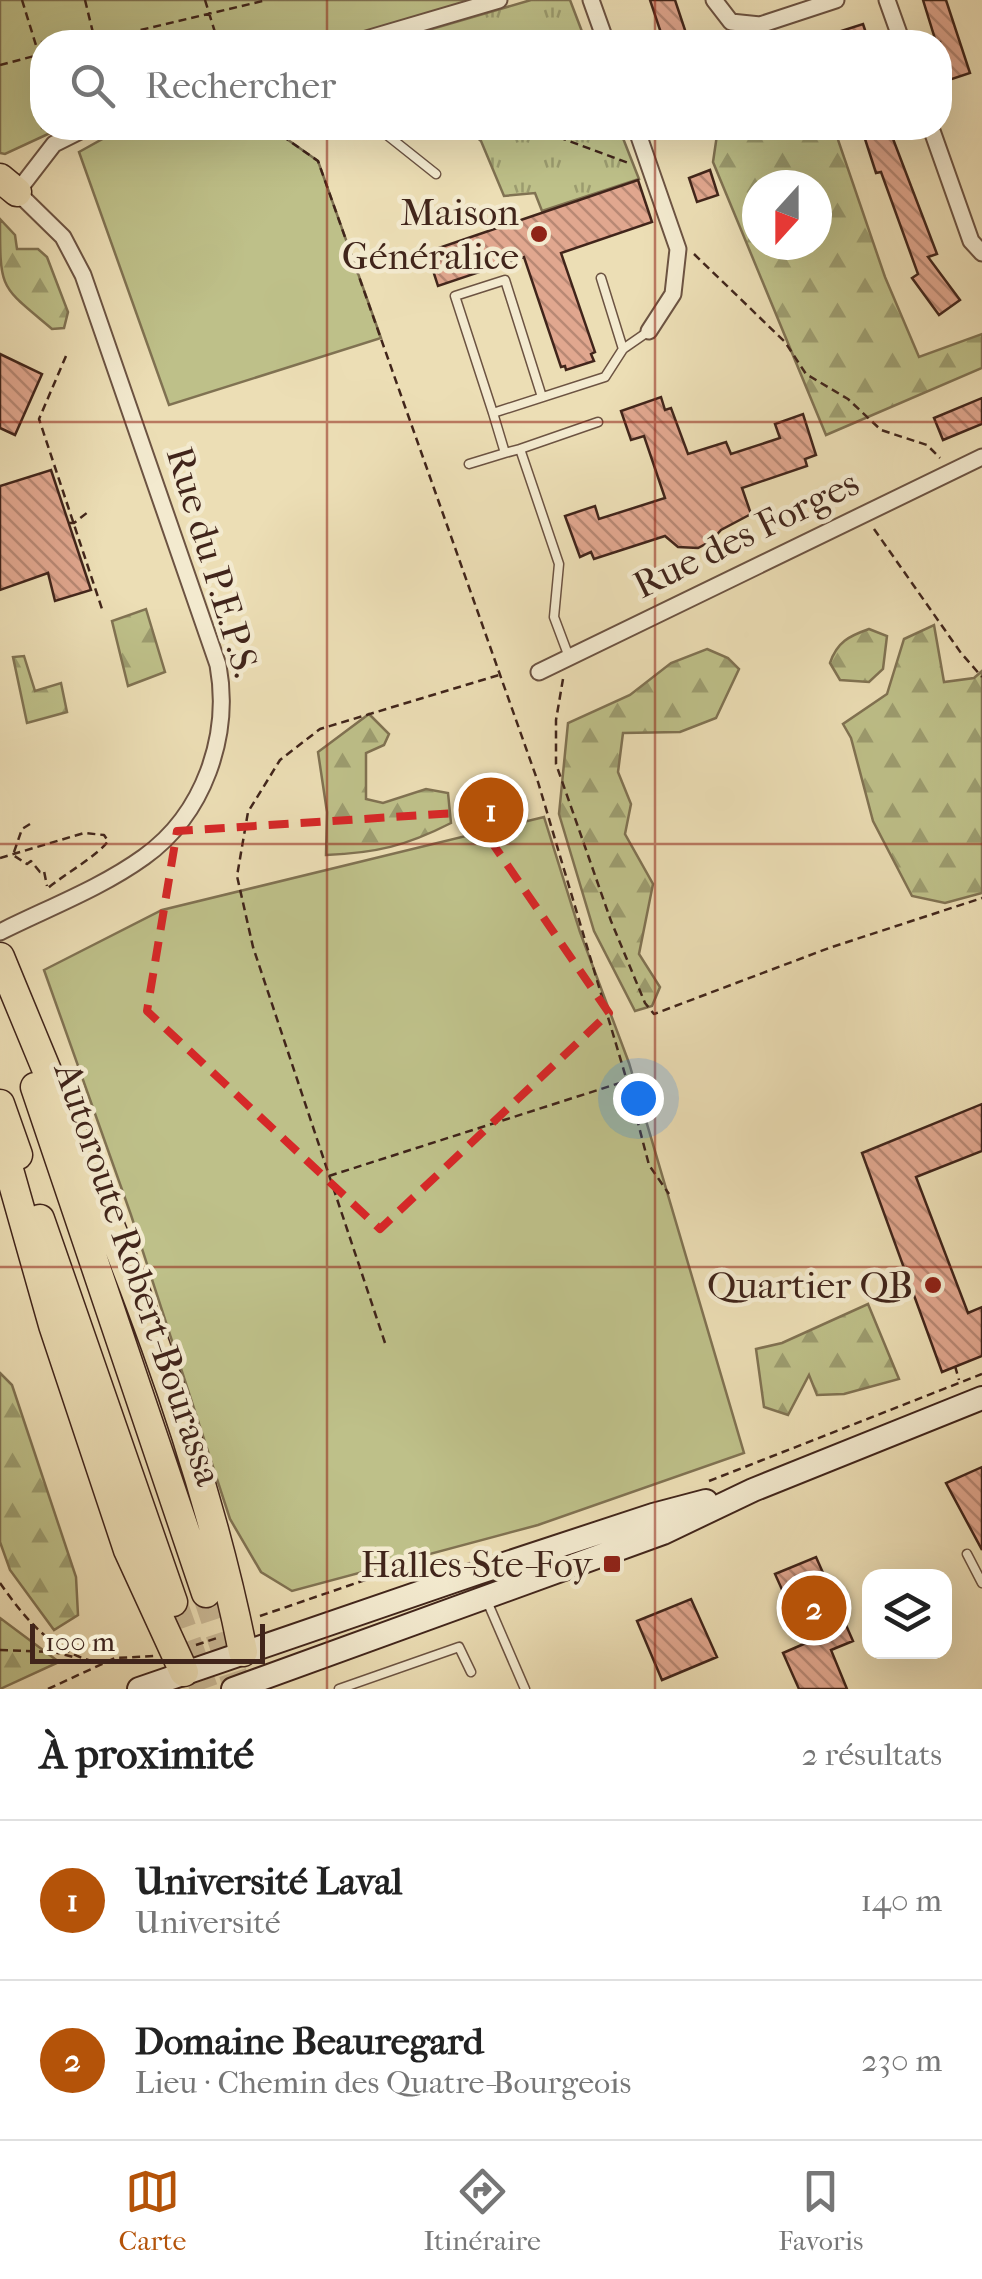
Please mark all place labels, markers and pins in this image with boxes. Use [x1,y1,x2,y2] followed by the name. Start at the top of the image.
[342,190,519,279] place label: Maison Généralice
[528,223,550,245] marker: Maison Généralice
[458,772,524,848] pin: 1
[707,1263,913,1308] place label: Quartier QB
[922,1274,944,1296] marker: Quartier QB
[361,1542,594,1587] place label: Halles-Ste-Foy
[601,1553,623,1575] marker: Halles-Ste-Foy
[782,1570,846,1646] pin: 2

